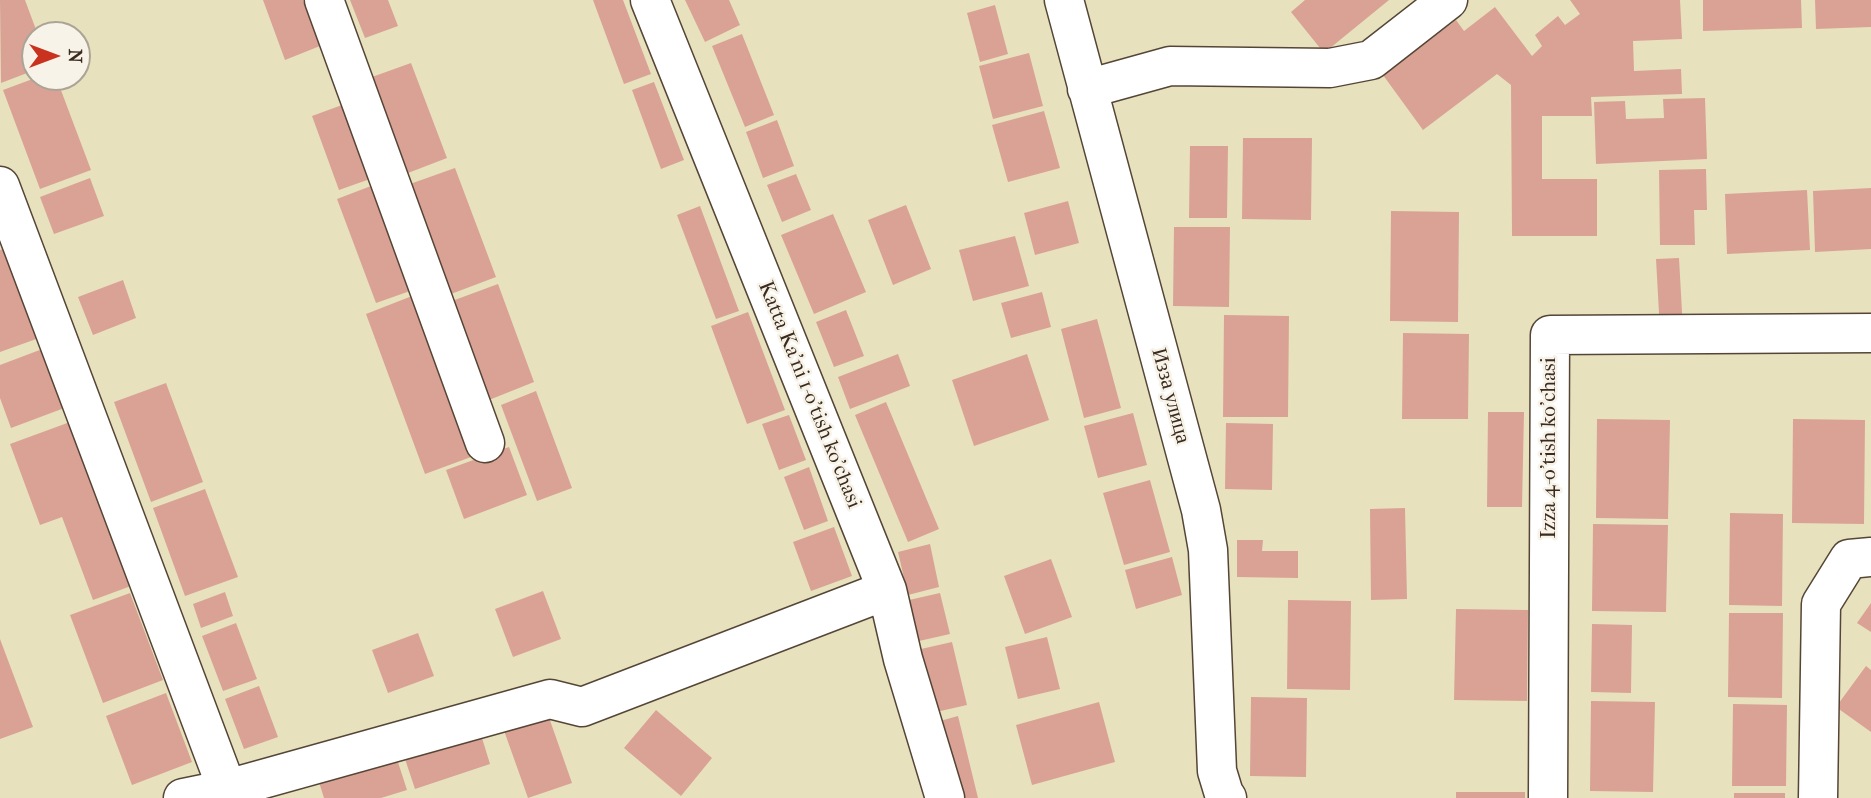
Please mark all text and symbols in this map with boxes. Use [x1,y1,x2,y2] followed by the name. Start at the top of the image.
[21,21,91,91] north arrow
[64,49,86,63] text: N
[752,278,866,512] street label: Katta Ka'ni 1-o'tish ko'chasi
[1145,346,1195,446] street label: Изза улица
[1537,357,1563,539] street label: Izza 4-o'tish ko'chasi

